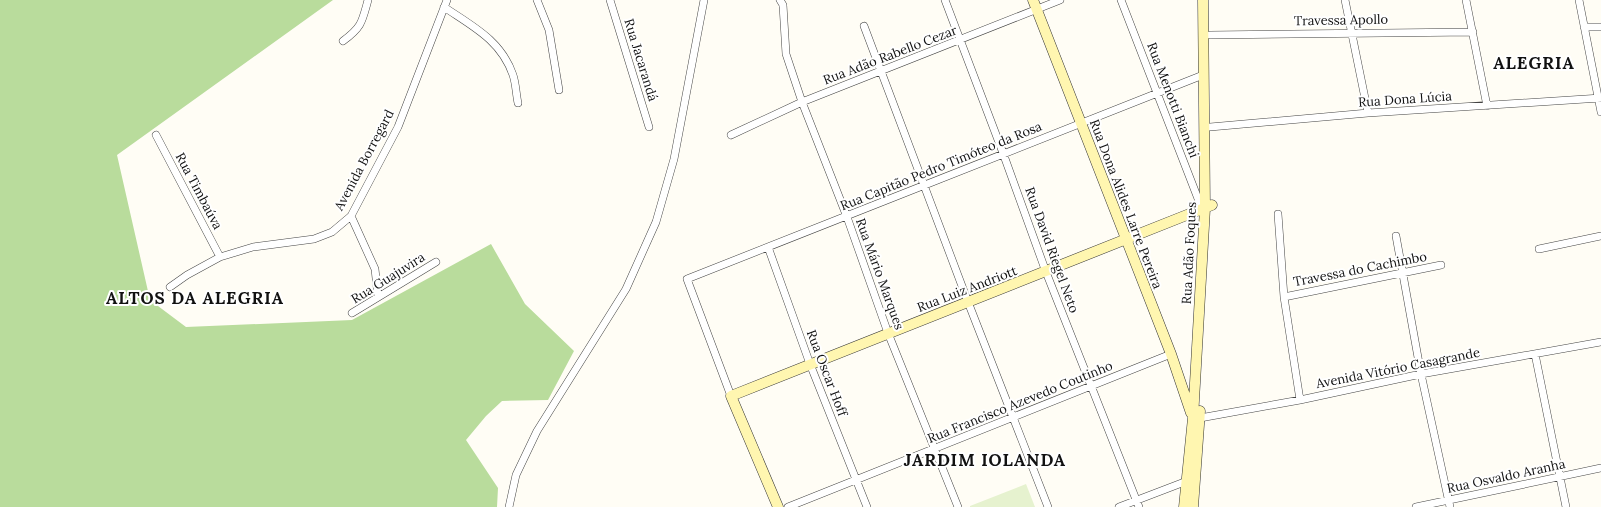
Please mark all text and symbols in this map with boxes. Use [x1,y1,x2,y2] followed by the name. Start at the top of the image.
[1294,11,1389,29] street label: Travessa Apollo
[620,17,662,104] street label: Rua Jacarandá
[820,21,960,88] street label: Rua Adão Rabello Cezar
[1143,40,1203,160] street label: Rua Menotti Bianchi
[1493,52,1575,74] district label: ALEGRIA
[1358,87,1453,111] street label: Rua Dona Lúcia
[330,106,398,214] street label: Avenida Borregard
[1086,117,1166,292] street label: Rua Dona Alides Larre Pereira
[838,118,1045,214] street label: Rua Capitão Pedro Timóteo da Rosa
[172,150,227,233] street label: Rua Timbaúva
[1021,185,1083,316] street label: Rua David Riegel Neto
[1178,201,1200,305] street label: Rua Adão Foques
[852,216,908,332] street label: Rua Mário Marques
[348,248,428,307] street label: Rua Guajuvira
[1292,248,1429,290] street label: Travessa do Cachimbo
[915,262,1019,316] street label: Rua Luiz Andriott
[106,287,284,309] district label: ALTOS DA ALEGRIA
[803,327,852,420] street label: Rua Oscar Hoff
[1314,344,1481,392] street label: Avenida Vitório Casagrande
[925,357,1116,447] street label: Rua Francisco Azevedo Coutinho
[904,449,1066,471] district label: JARDIM IOLANDA
[1445,455,1567,497] street label: Rua Osvaldo Aranha

